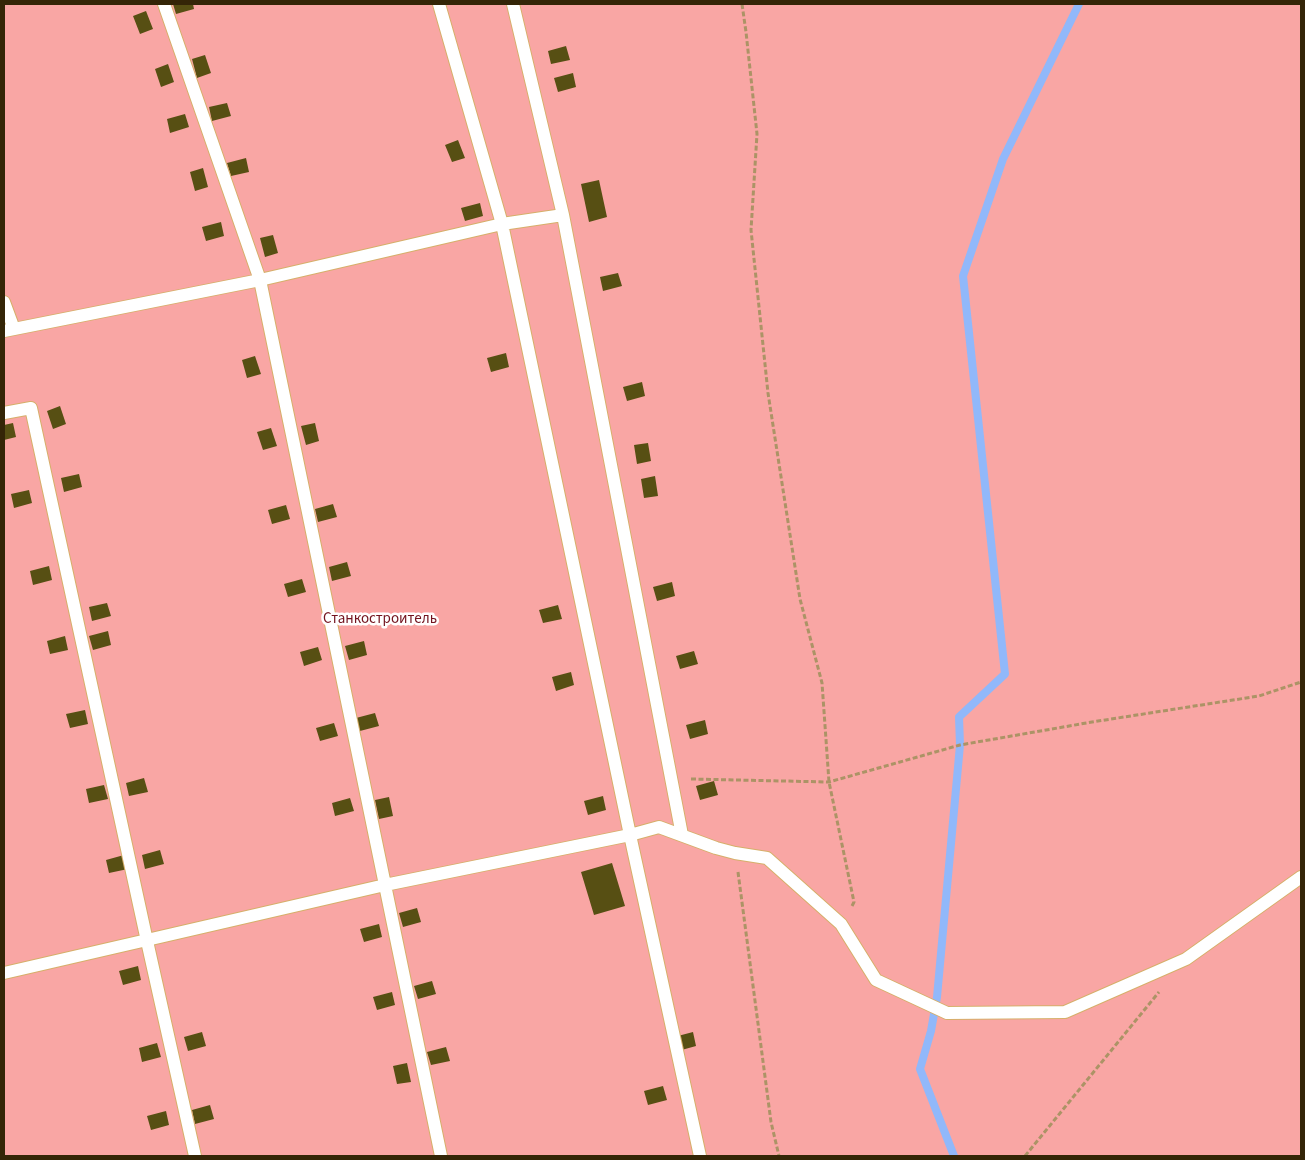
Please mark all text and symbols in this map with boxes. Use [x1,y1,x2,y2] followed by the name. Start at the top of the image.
[323,611,437,629] park label: Станкостроитель

